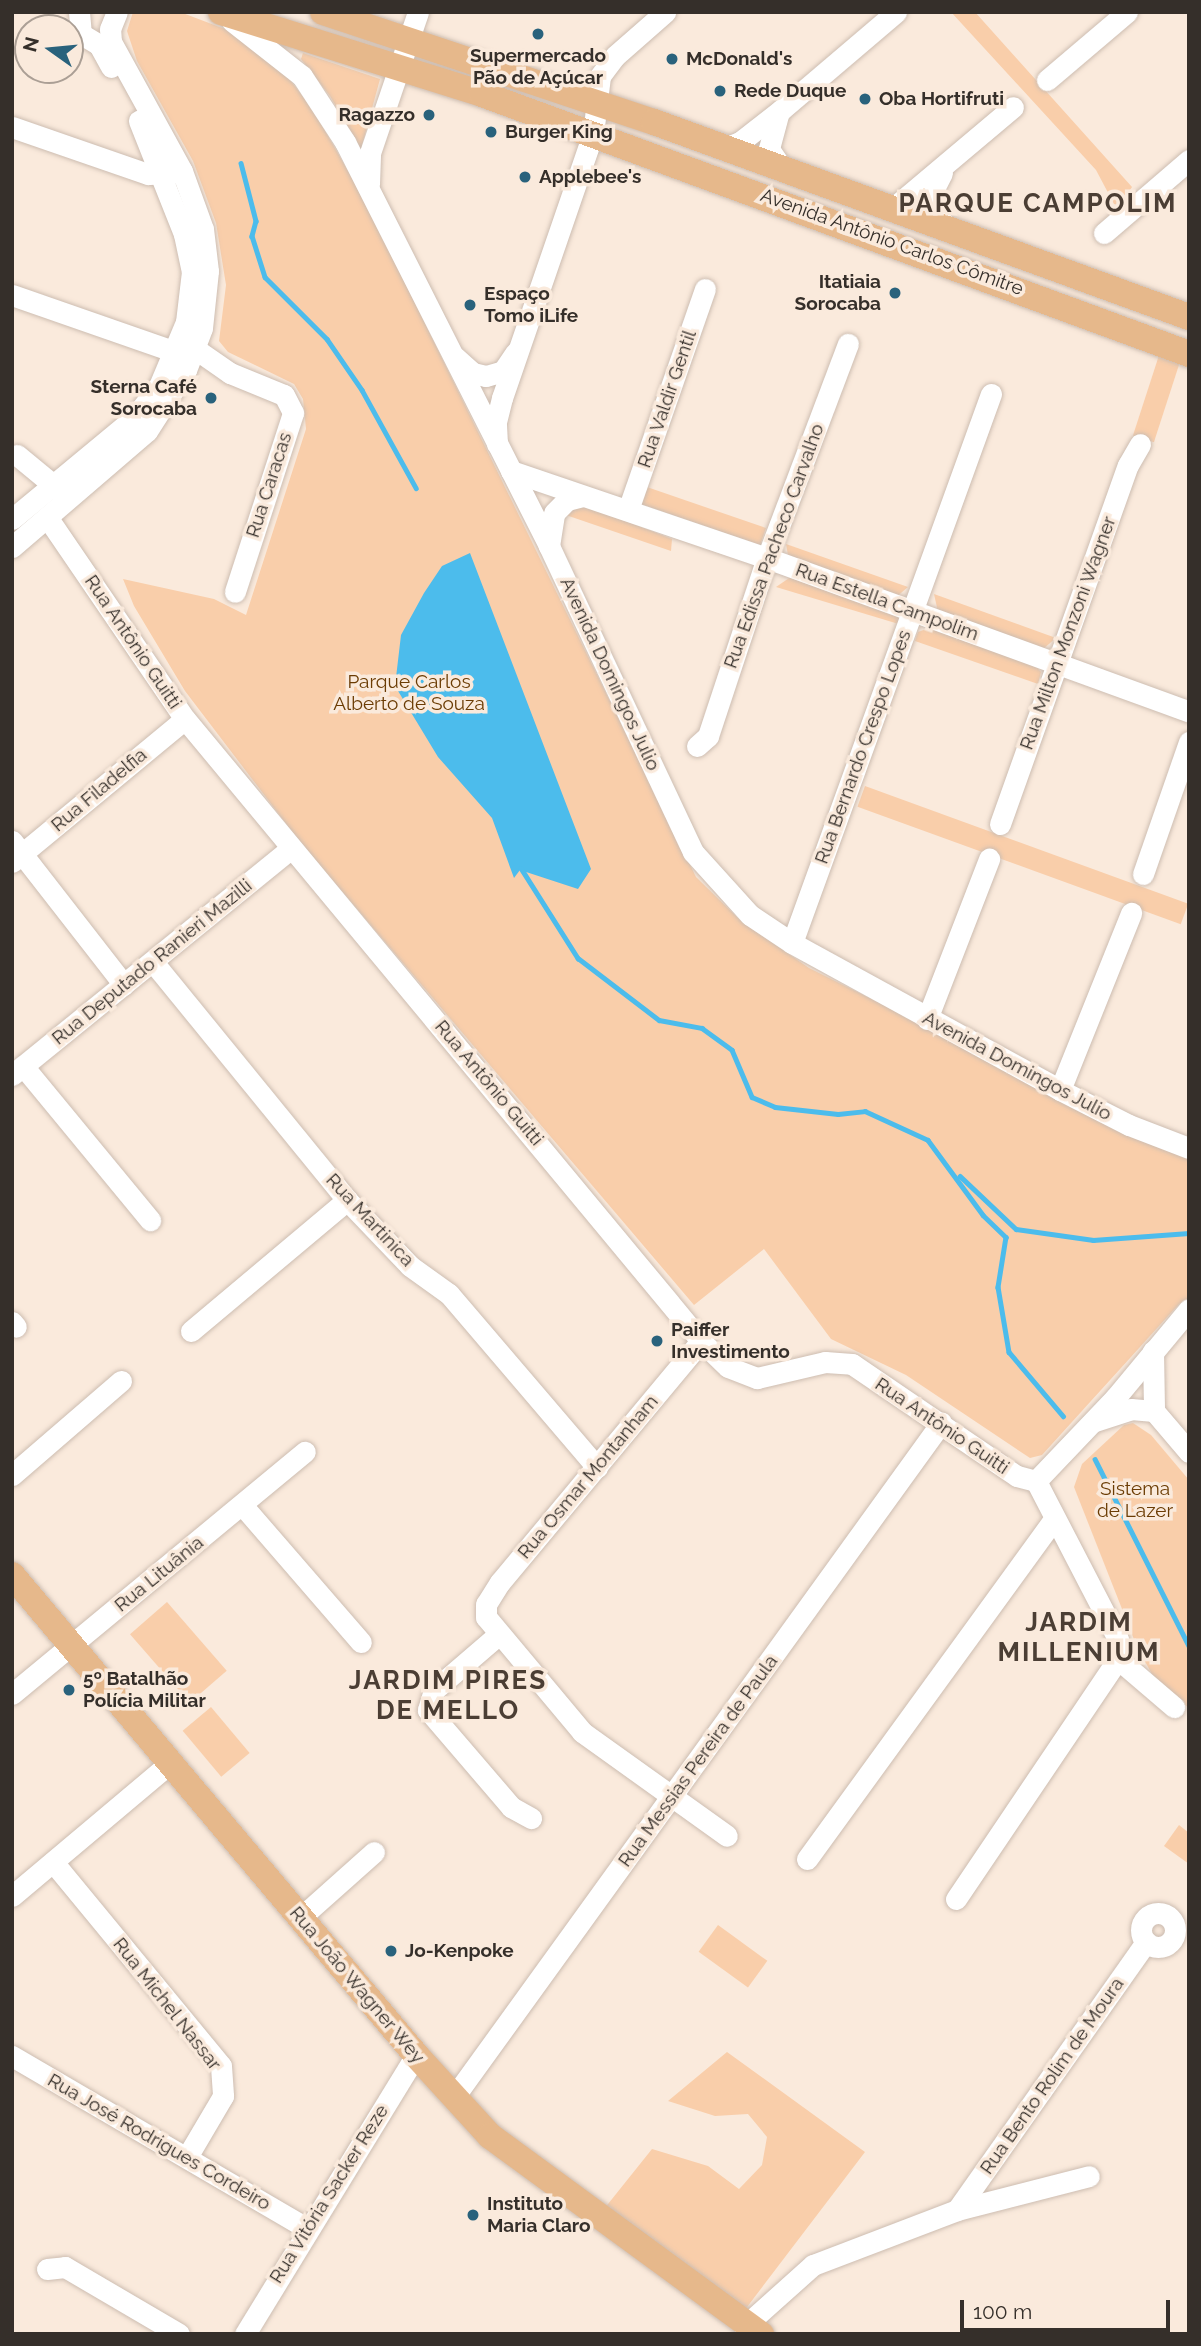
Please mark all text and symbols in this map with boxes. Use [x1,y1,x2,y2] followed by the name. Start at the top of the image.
[14,14,84,84] north arrow
[530,26,546,42] marker: Supermercado Pão de Açúcar
[18,34,43,54] text: N
[470,45,606,89] place label: Supermercado Pão de Açúcar
[686,48,792,70] place label: McDonald's
[664,51,680,67] marker: McDonald's
[734,80,846,102] place label: Rede Duque
[712,83,728,99] marker: Rede Duque
[879,88,1004,110] place label: Oba Hortifruti
[857,91,873,107] marker: Oba Hortifruti
[339,104,415,126] place label: Ragazzo
[421,107,437,123] marker: Ragazzo
[505,121,613,143] place label: Burger King
[483,124,499,140] marker: Burger King
[539,166,641,188] place label: Applebee's
[517,169,533,185] marker: Applebee's
[757,184,1027,300] street label: Avenida Antônio Carlos Cômitre
[900,188,1176,220] district label: PARQUE CAMPOLIM
[795,271,881,315] place label: Itatiaia Sorocaba
[484,283,578,327] place label: Espaço Tomo iLife
[887,285,903,301] marker: Itatiaia Sorocaba
[462,297,478,313] marker: Espaço Tomo iLife
[633,327,701,471] street label: Rua Valdir Gentil
[91,376,197,420] place label: Sterna Café Sorocaba
[203,390,219,406] marker: Sterna Café Sorocaba
[719,421,829,671] street label: Rua Edissa Pacheco Carvalho
[241,430,297,540] street label: Rua Caracas
[1015,513,1121,753] street label: Rua Milton Monzoni Wagner
[792,558,982,646] street label: Rua Estella Campolim
[80,570,186,714] street label: Rua Antônio Guitti
[555,574,665,774] street label: Avenida Domingos Julio
[810,627,916,867] street label: Rua Bernardo Crespo Lopes
[333,671,485,715] park label: Parque Carlos Alberto de Souza
[47,743,151,837] street label: Rua Filadelfia
[47,874,257,1050] street label: Rua Deputado Ranieri Mazilli
[919,1006,1115,1126] street label: Avenida Domingos Julio
[430,1015,548,1151] street label: Rua Antônio Guitti
[321,1169,419,1271] street label: Rua Martinica
[671,1319,790,1363] place label: Paiffer Investimento
[649,1333,665,1349] marker: Paiffer Investimento
[870,1373,1014,1479] street label: Rua Antônio Guitti
[513,1390,663,1564] street label: Rua Osmar Montanham
[1097,1478,1173,1522] park label: Sistema de Lazer
[110,1531,208,1617] street label: Rua Lituânia
[999,1607,1159,1668] district label: JARDIM MILLENIUM
[613,1651,783,1871] street label: Rua Messias Pereira de Paula
[350,1665,546,1726] district label: JARDIM PIRES DE MELLO
[83,1668,206,1712] place label: 5º Batalhão Polícia Militar
[61,1682,77,1698] marker: 5º Batalhão Polícia Militar
[284,1901,430,2069] street label: Rua João Wagner Wey
[108,1933,226,2075] street label: Rua Michel Nassar
[405,1940,514,1962] place label: Jo-Kenpoke
[383,1943,399,1959] marker: Jo-Kenpoke
[975,1973,1129,2179] street label: Rua Bento Rolim de Moura
[43,2069,275,2215] street label: Rua José Rodrigues Cordeiro
[264,2100,394,2288] street label: Rua Vitória Sacker Reze
[487,2193,591,2237] place label: Instituto Maria Claro
[465,2207,481,2223] marker: Instituto Maria Claro
[963,2286,1173,2330] scale bar
[973,2299,1032,2324] text: 100 m

